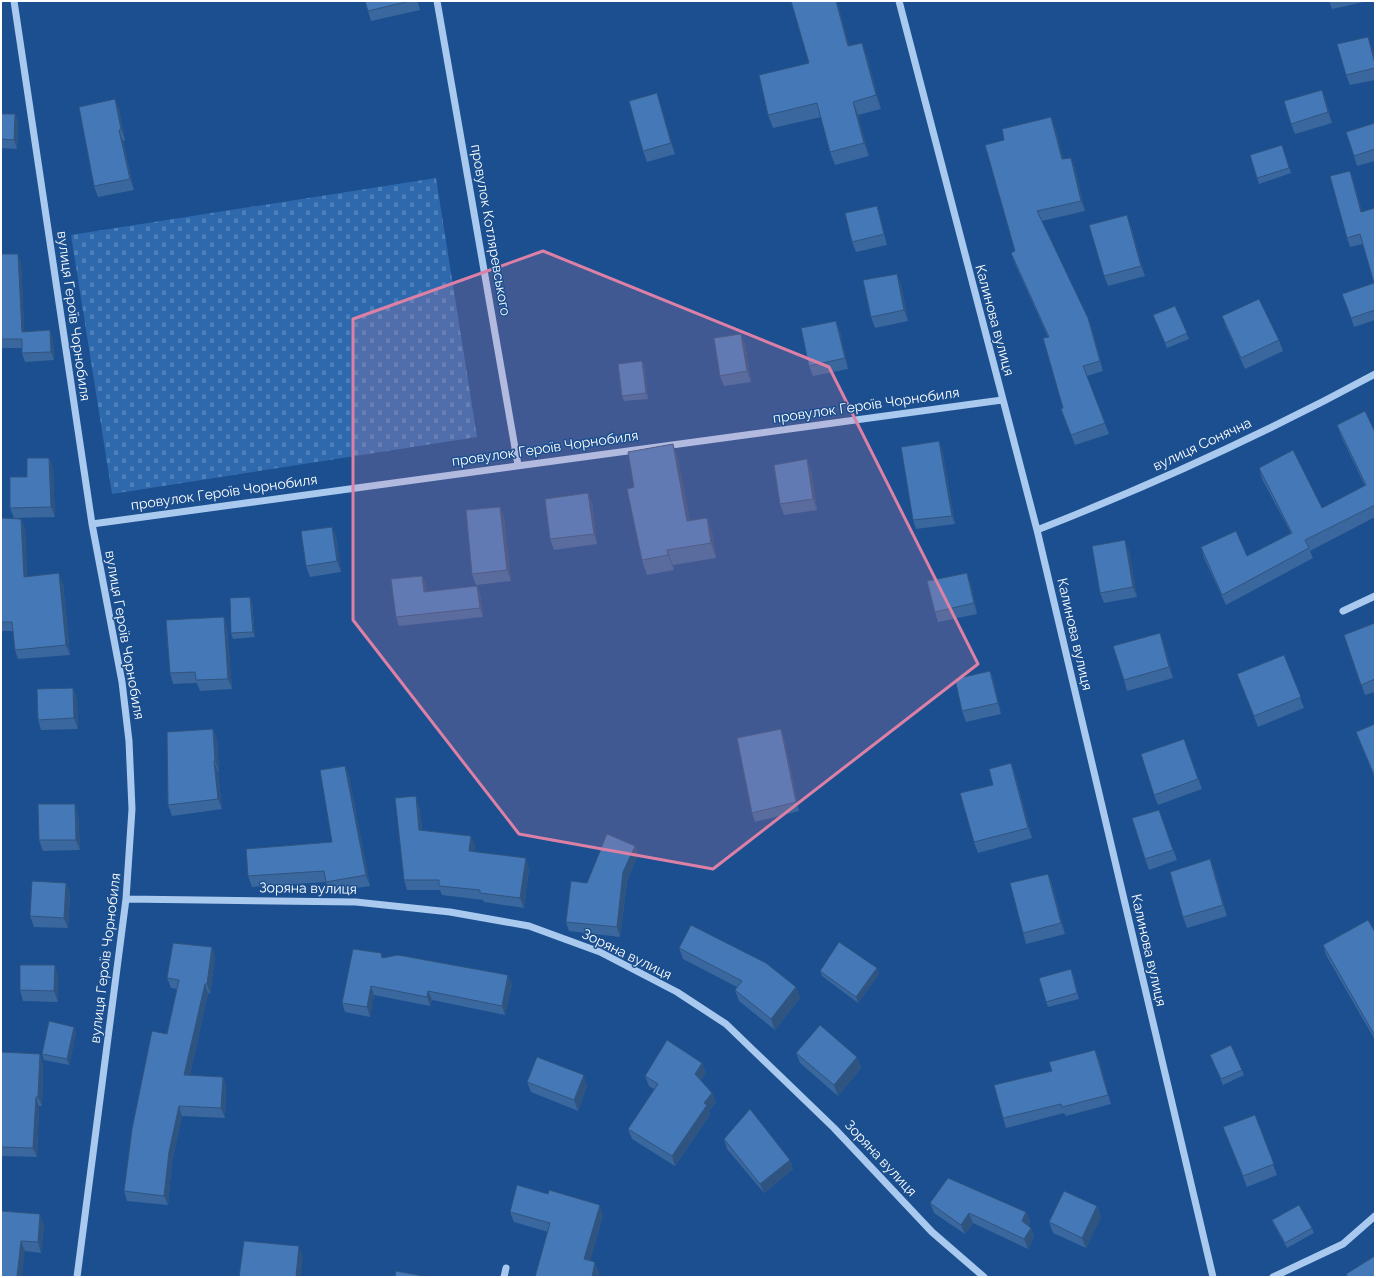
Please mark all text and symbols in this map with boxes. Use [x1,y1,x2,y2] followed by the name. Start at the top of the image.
[468,143,514,317] street label: провулок Котляревського
[54,230,94,402] street label: вулиця Героїв Чорнобиля
[972,263,1018,377] street label: Калинова вулиця
[772,384,960,426] street label: провулок Героїв Чорнобиля
[1150,414,1254,474] street label: вулиця Сонячна
[451,427,639,469] street label: провулок Героїв Чорнобиля
[130,471,318,513] street label: провулок Героїв Чорнобиля
[102,549,148,721] street label: вулиця Героїв Чорнобиля
[1054,576,1096,692] street label: Калинова вулиця
[87,872,123,1044] street label: вулиця Героїв Чорнобиля
[259,879,357,897] street label: Зоряна вулиця
[1128,892,1170,1008] street label: Калинова вулиця
[579,925,675,983] street label: Зоряна вулиця
[842,1117,920,1199] street label: Зоряна вулиця

